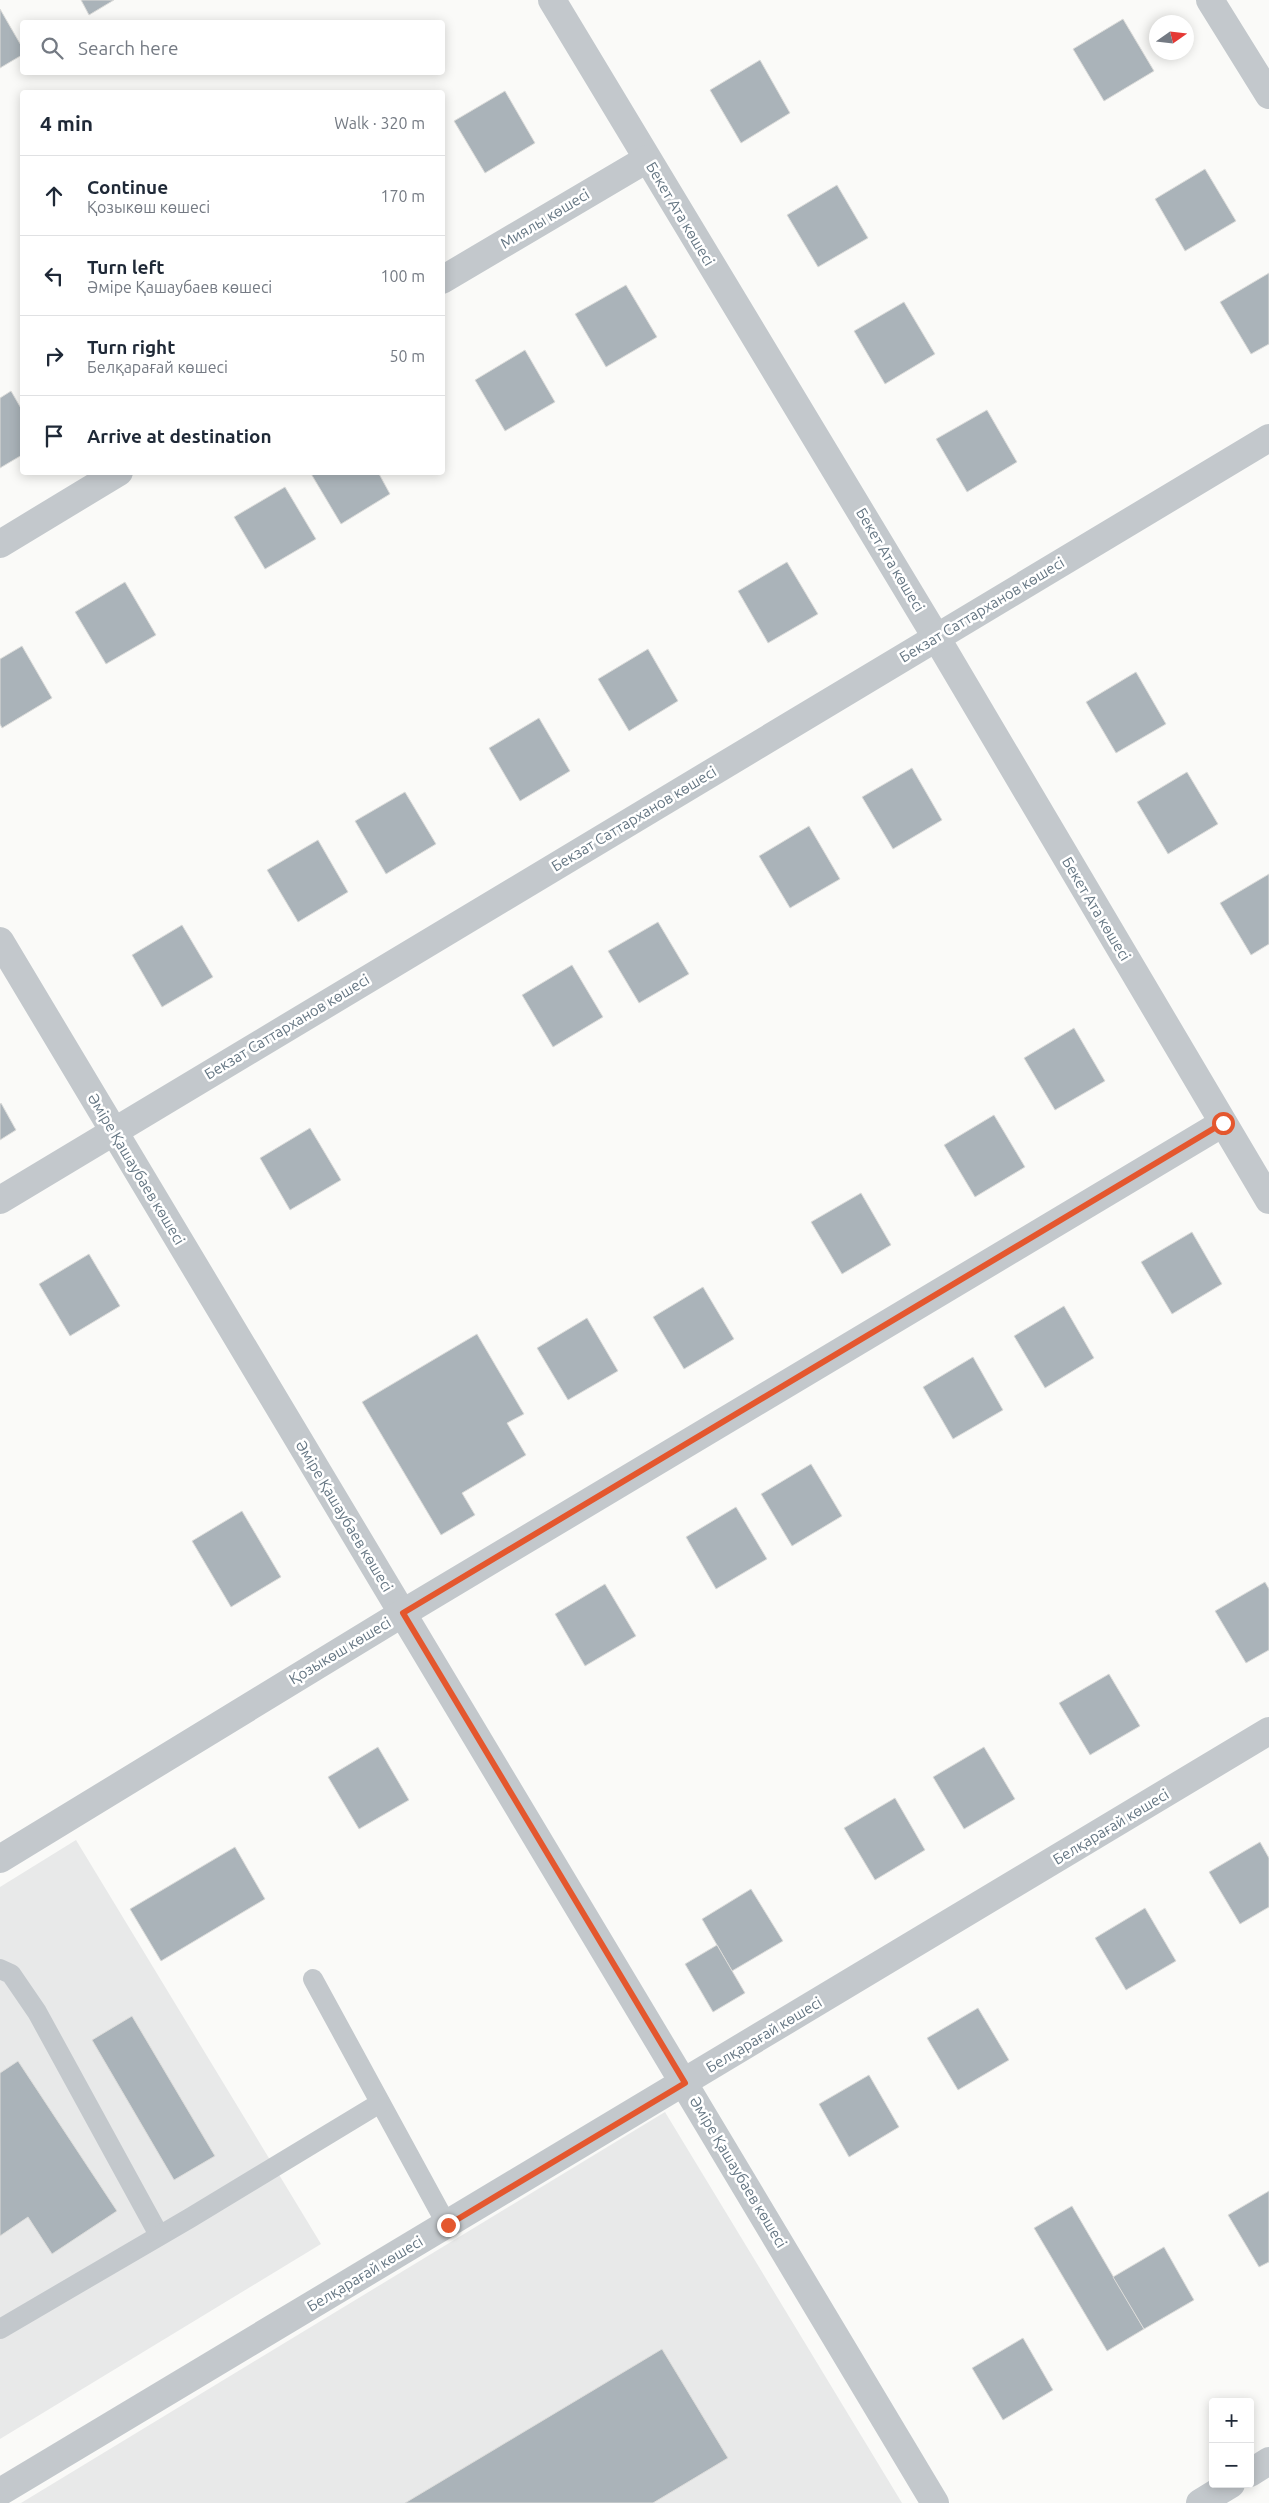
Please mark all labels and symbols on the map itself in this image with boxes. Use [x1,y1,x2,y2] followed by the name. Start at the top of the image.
[1149,15,1194,60] north arrow
[643,159,718,269] street label: Бекет Ата көшесі
[497,185,592,252] street label: Миялы көшесі
[853,505,928,615] street label: Бекет Ата көшесі
[896,554,1067,666] street label: Бекзат Саттарханов көшесі
[548,763,719,875] street label: Бекзат Саттарханов көшесі
[1059,854,1134,964] street label: Бекет Ата көшесі
[201,971,372,1083] street label: Бекзат Саттарханов көшесі
[84,1090,188,1248] street label: Әміре Қашаубаев көшесі
[1212,1112,1235,1135] route start
[292,1437,396,1595] street label: Әміре Қашаубаев көшесі
[286,1614,394,1688] street label: Қозыкөш көшесі
[1050,1785,1172,1868] street label: Белқарағай көшесі
[703,1993,825,2076] street label: Белқарағай көшесі
[686,2093,790,2251] street label: Әміре Қашаубаев көшесі
[437,2214,460,2237] route end
[304,2232,426,2315] street label: Белқарағай көшесі

